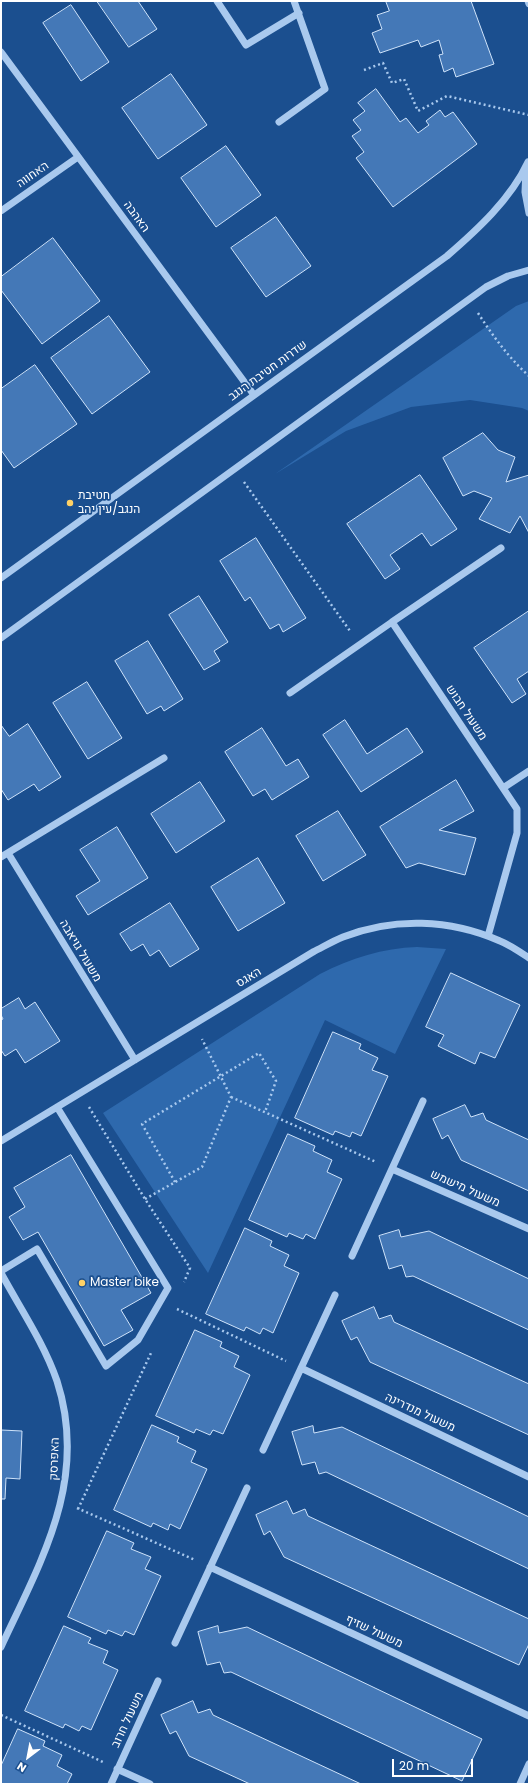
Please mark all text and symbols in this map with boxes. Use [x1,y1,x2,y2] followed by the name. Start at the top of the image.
[14,159,52,191] street label: האחווה
[120,199,152,235] street label: האהבה
[226,338,310,404] street label: שדרות חטיבת הנגב
[78,489,140,517] place label: חטיבת הנגב/עין יהב
[65,498,75,508] marker: חטיבת הנגב/עין יהב
[442,683,490,743] street label: משעול חבוש
[56,917,104,985] street label: משעול גויאבה
[234,965,264,991] street label: האגס
[428,1167,502,1211] street label: משעול מישמש
[90,1276,159,1290] place label: Master bike
[77,1278,87,1288] marker: Master bike
[382,1390,458,1436] street label: משעול מנדרינה
[47,1437,63,1481] street label: האפרסק
[343,1612,405,1652] street label: משעול שזיף
[109,1690,147,1750] street label: משעול חרוב
[8,1737,48,1777] north arrow
[394,1751,475,1777] scale bar
[399,1757,429,1774] text: 20 m
[14,1758,29,1776] text: N

